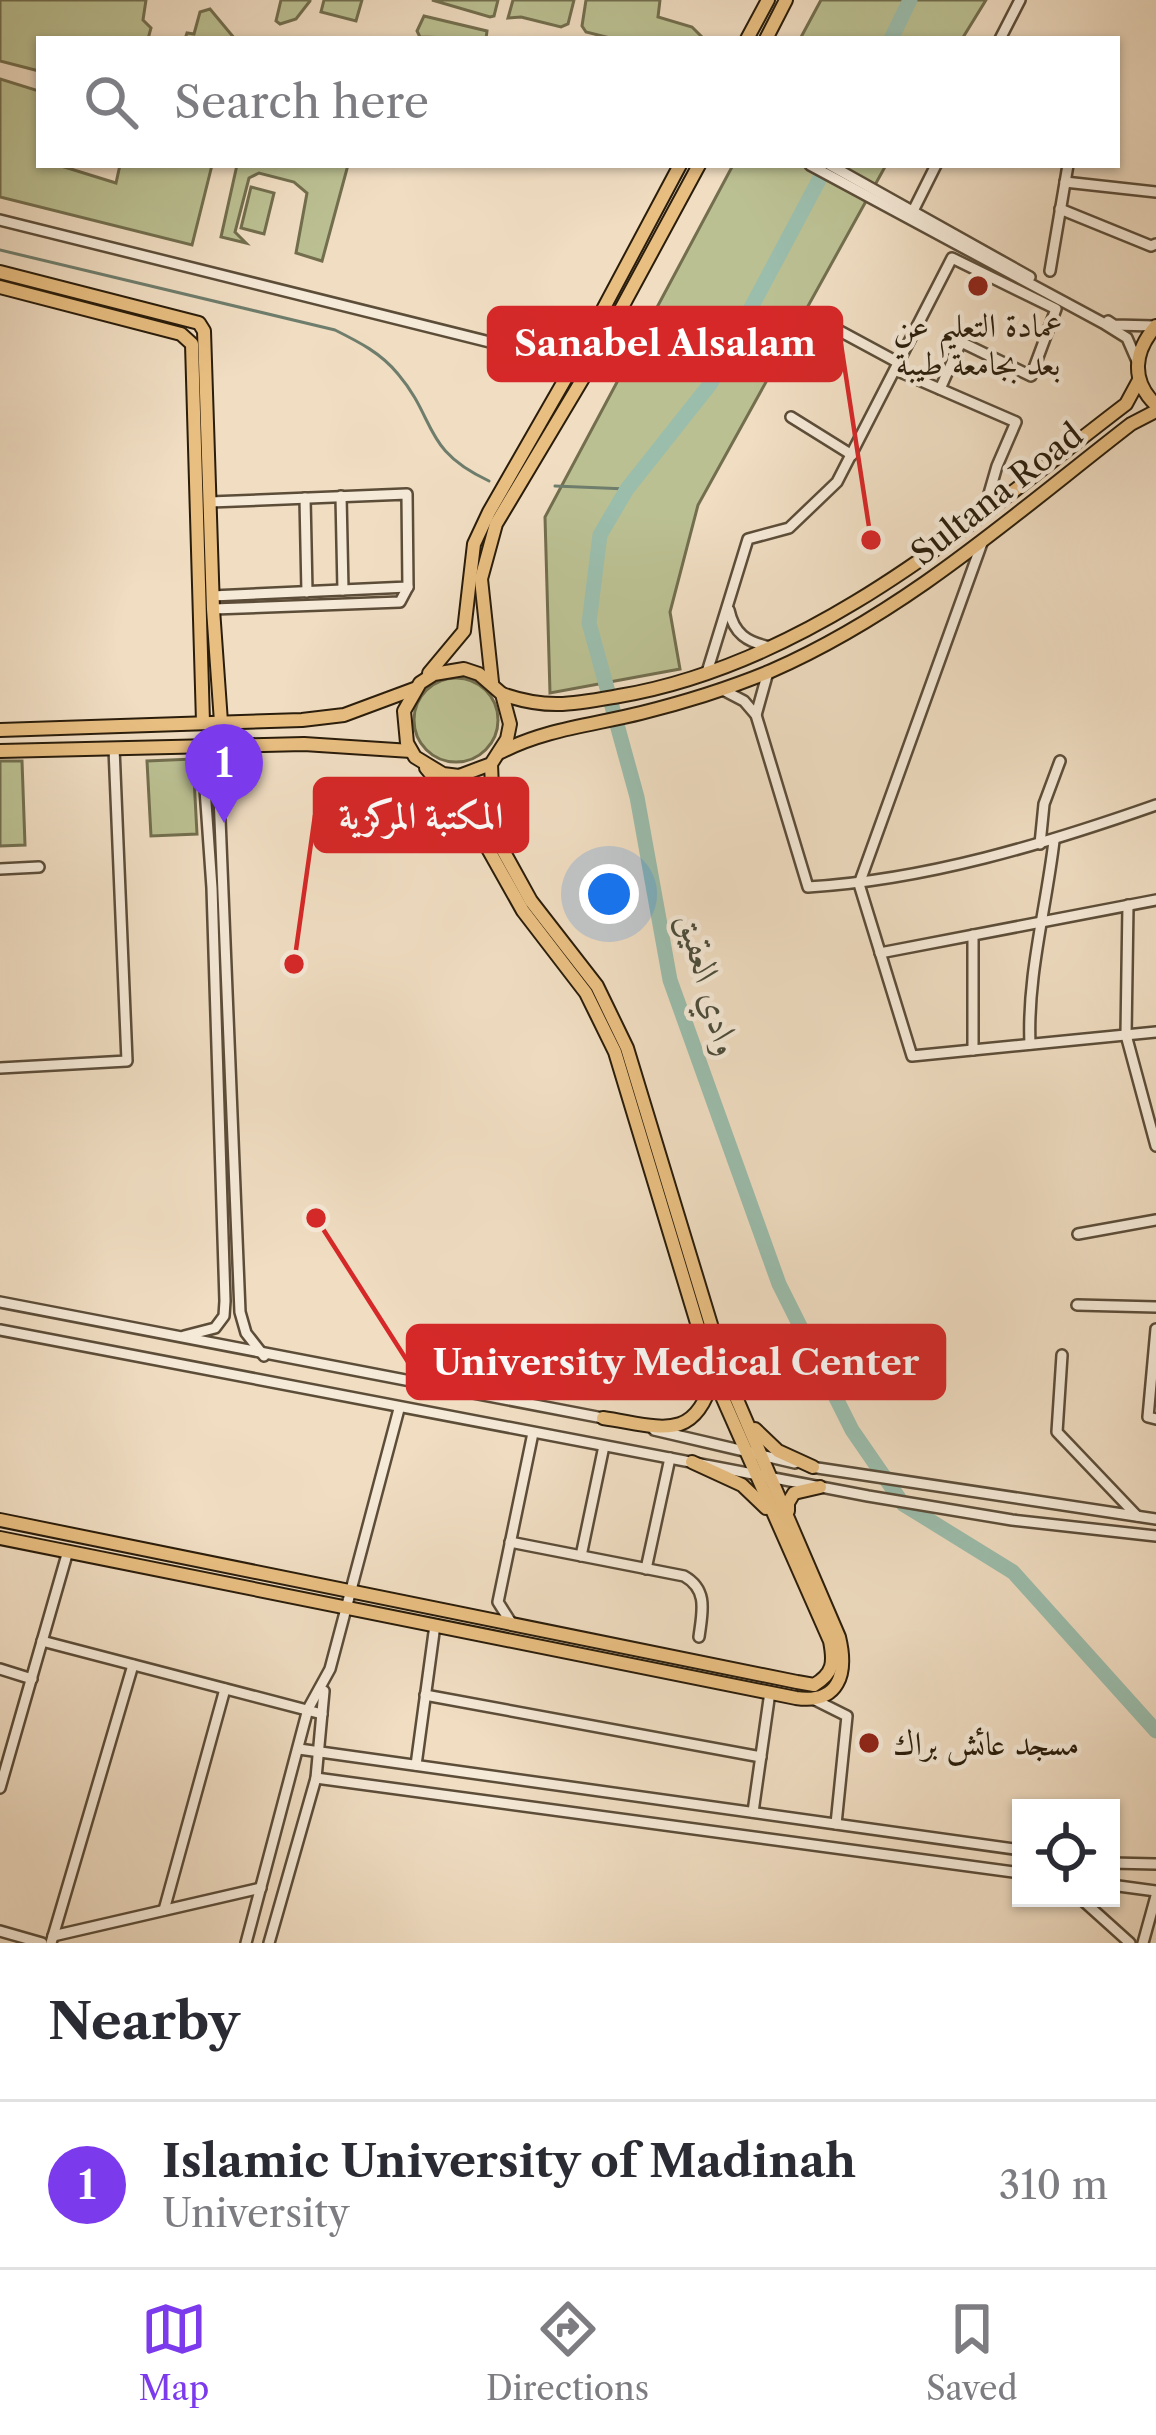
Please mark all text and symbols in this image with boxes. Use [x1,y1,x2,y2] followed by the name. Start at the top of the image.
[36,36,1120,168] search box
[78,69,144,135] icon: search
[174,74,429,130] text: Search here
[965,273,991,299] marker: عمادة التعليم عن بعد بجامعة طيبة
[893,305,1063,384] place label: عمادة التعليم عن بعد بجامعة طيبة
[489,308,841,380] callout: Sanabel Alsalam
[514,321,816,365] text: Sanabel Alsalam
[903,414,1091,574] street label: Sultana Road
[185,724,263,823] pin: 1
[315,779,527,851] callout: المكتبة المركزية
[339,793,503,840] text: المكتبة المركزية
[579,864,639,924] your location
[662,907,751,1063] water label: وادي العقيق
[408,1326,944,1398] callout: University Medical Center
[433,1340,920,1384] text: University Medical Center
[893,1723,1079,1766] place label: مسجد عائش براك
[856,1730,882,1756] marker: مسجد عائش براك
[1012,1799,1120,1907] map controls
[1012,1799,1120,1907] button: locate
[48,1990,240,2052] text: Nearby
[162,2133,856,2189] text: Islamic University of Madinah
[78,2161,96,2209] text: 1
[999,2161,1108,2209] text: 310 m
[162,2189,350,2237] text: University
[138,2296,209,2409] tab: Map
[486,2296,649,2409] tab: Directions
[926,2296,1018,2409] tab: Saved

